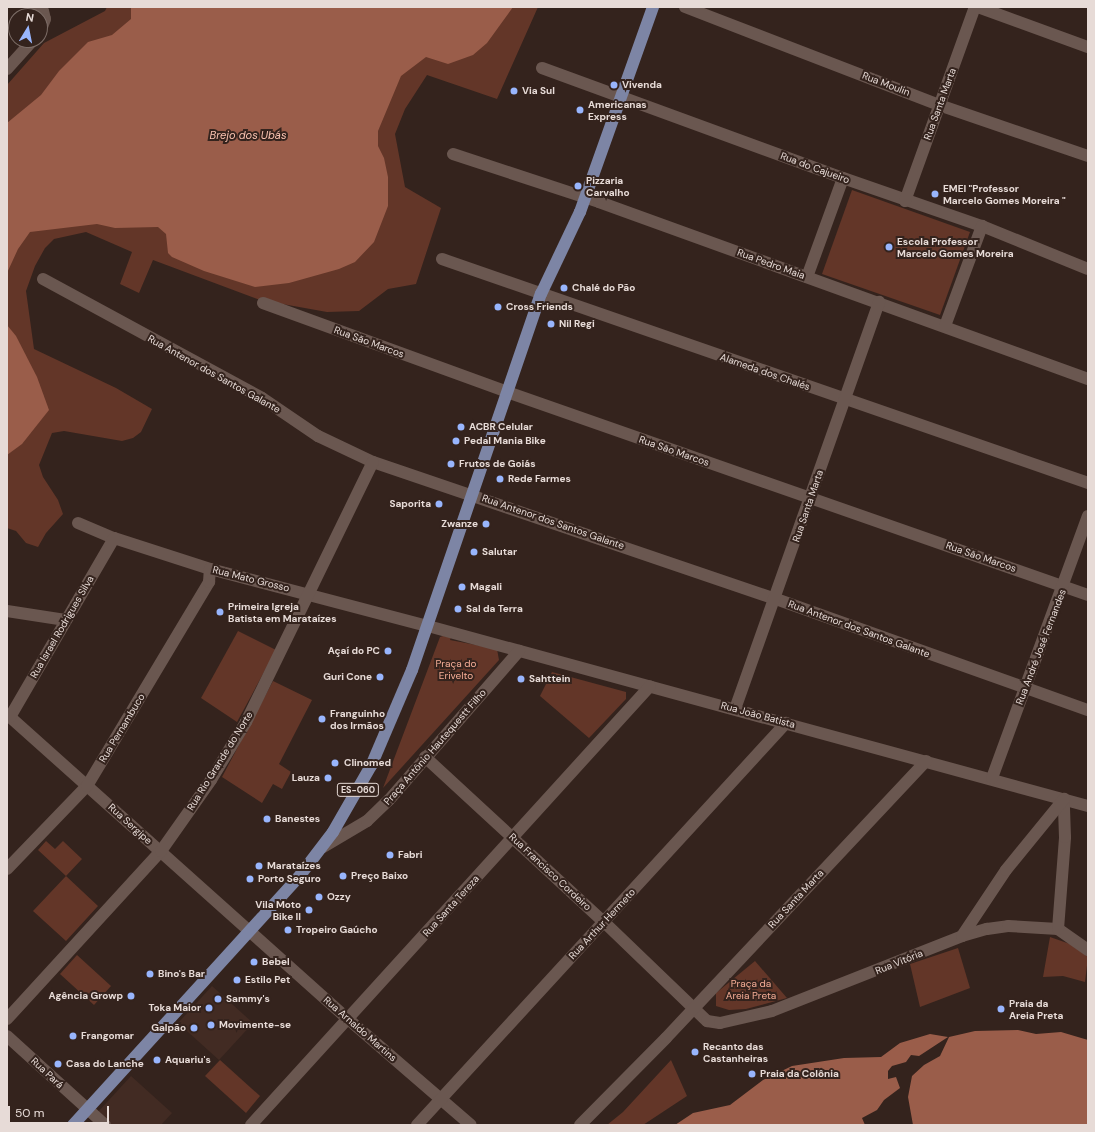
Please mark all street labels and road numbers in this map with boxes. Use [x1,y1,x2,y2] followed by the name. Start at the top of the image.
[921,66,959,142] street label: Rua Santa Marta
[860,69,912,99] street label: Rua Moulin
[779,150,851,186] street label: Rua do Cajueiro
[736,246,806,282] street label: Rua Pedro Maia
[332,324,406,360] street label: Rua São Marcos
[146,332,282,416] street label: Rua Antenor dos Santos Galante
[718,351,812,393] street label: Alameda dos Chalés
[637,433,711,469] street label: Rua São Marcos
[790,468,826,544] street label: Rua Santa Marta
[480,492,626,552] street label: Rua Antenor dos Santos Galante
[944,539,1018,575] street label: Rua São Marcos
[211,564,291,594] street label: Rua Mato Grosso
[28,574,96,680] street label: Rua Israel Rodrigues Silva
[1013,587,1069,707] street label: Rua André José Fernandes
[787,598,931,660] street label: Rua Antenor dos Santos Galante
[381,687,489,807] street label: Praça Antônio Hautequestt Filho
[97,691,147,765] street label: Rua Pernambuco
[719,699,797,731] street label: Rua João Batista
[185,709,255,813] street label: Rua Rio Grande do Norte
[336,783,380,797] road number: ES-060
[106,801,154,847] street label: Rua Sergipe
[506,831,594,913] street label: Rua Francisco Cordeiro
[766,867,826,931] street label: Rua Santa Marta
[420,873,482,939] street label: Rua Santa Tereza
[566,886,638,962] street label: Rua Arthur Hermeto
[874,947,924,977] street label: Rua Vitória
[321,994,399,1064] street label: Rua Arnaldo Martins
[28,1055,66,1091] street label: Rua Pará

